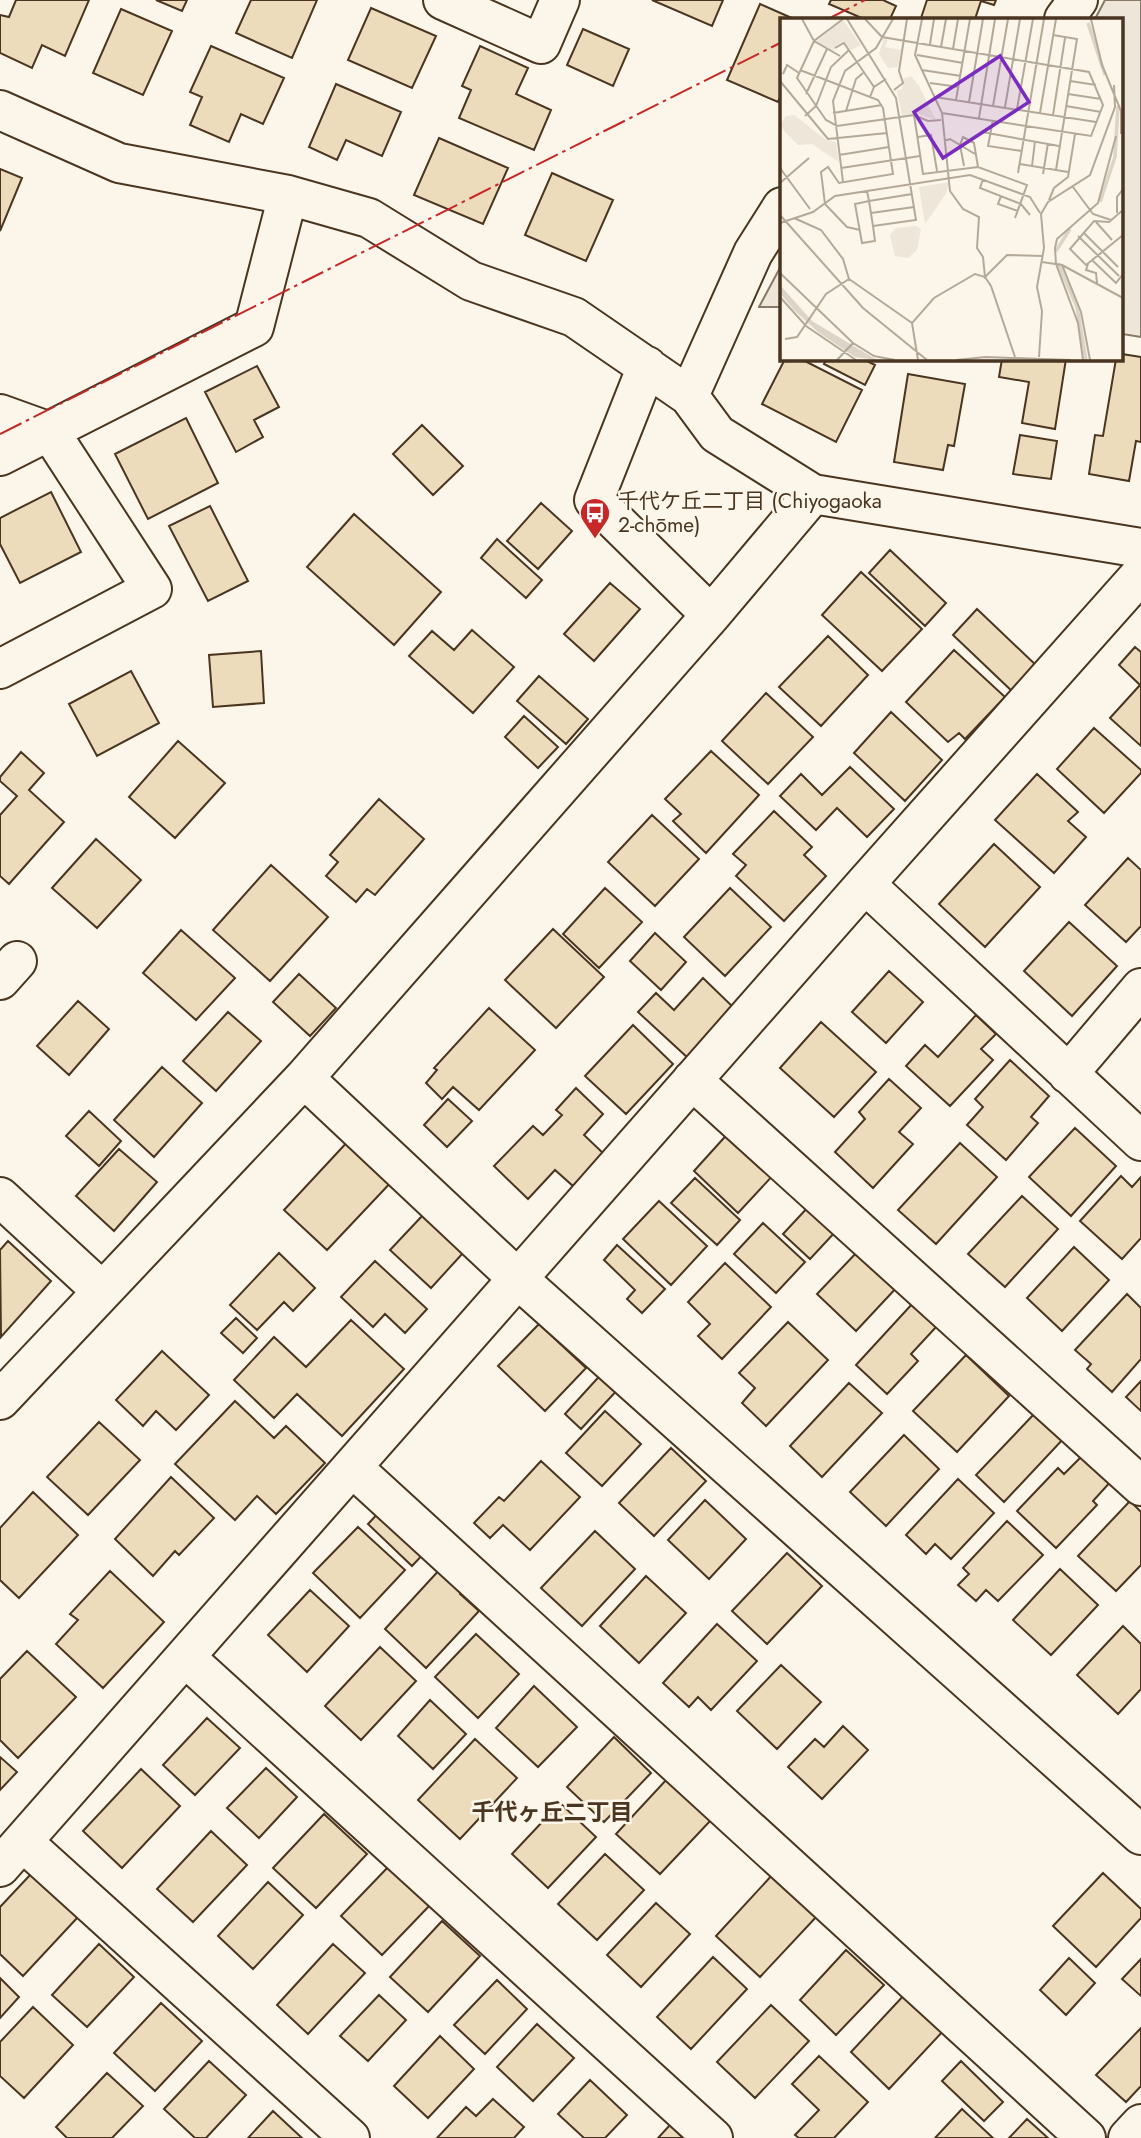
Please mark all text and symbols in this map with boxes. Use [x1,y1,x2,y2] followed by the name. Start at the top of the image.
[780,18,1124,360] inset map
[618,486,882,540] place label: 千代ケ丘二丁目 (Chiyogaoka 2-chōme)
[578,496,612,540] bus stop icon: 千代ケ丘二丁目 (Chiyogaoka 2-chōme)
[472,1795,633,1829] district label: 千代ヶ丘二丁目

